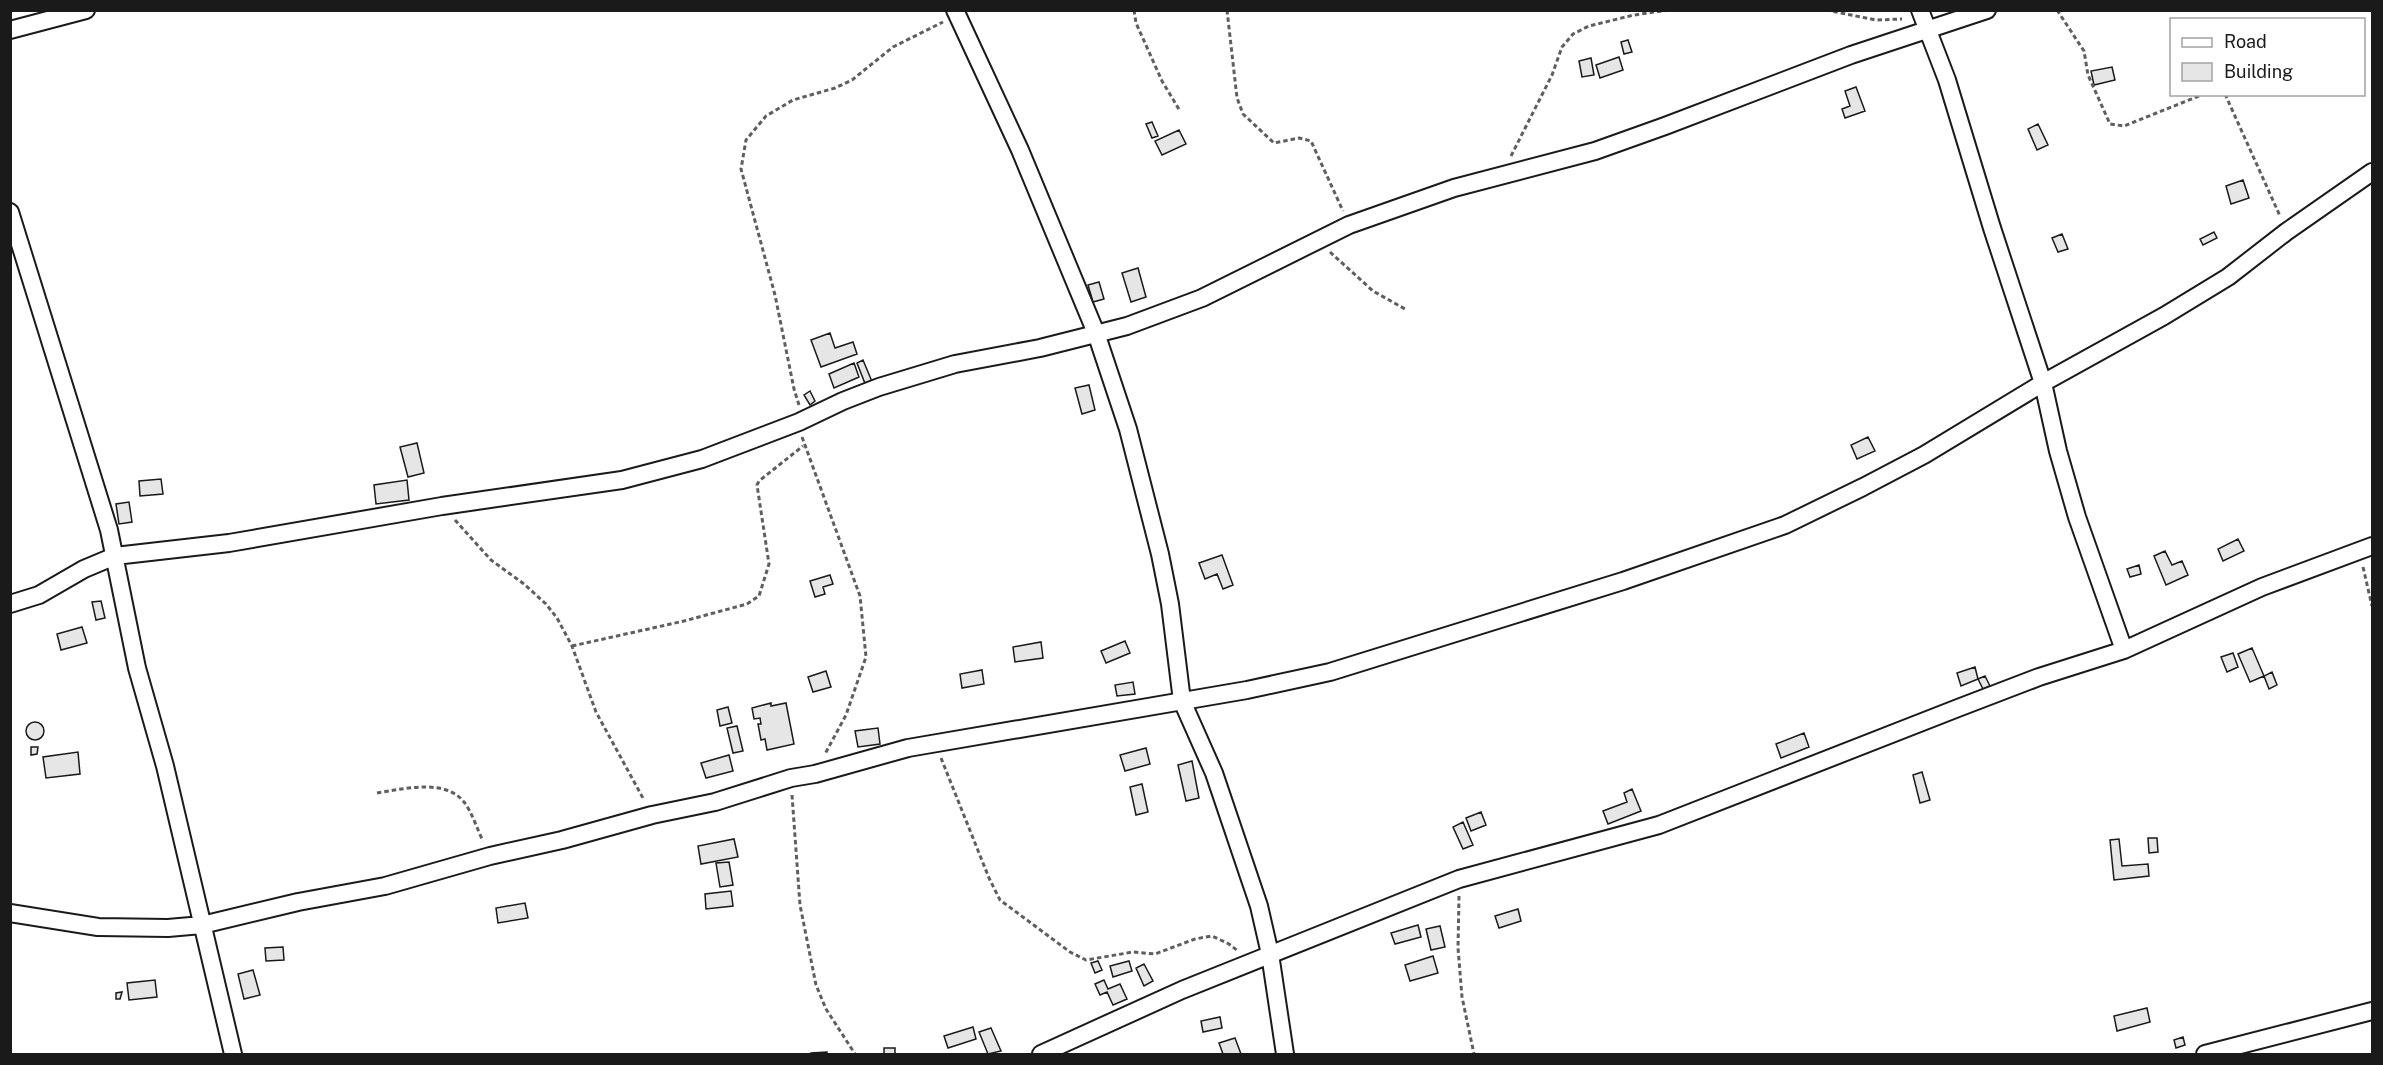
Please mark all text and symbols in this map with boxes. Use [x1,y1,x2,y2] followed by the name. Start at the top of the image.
[2170,18,2365,96] legend
[2224,31,2267,52] text: Road
[2224,61,2293,82] text: Building

